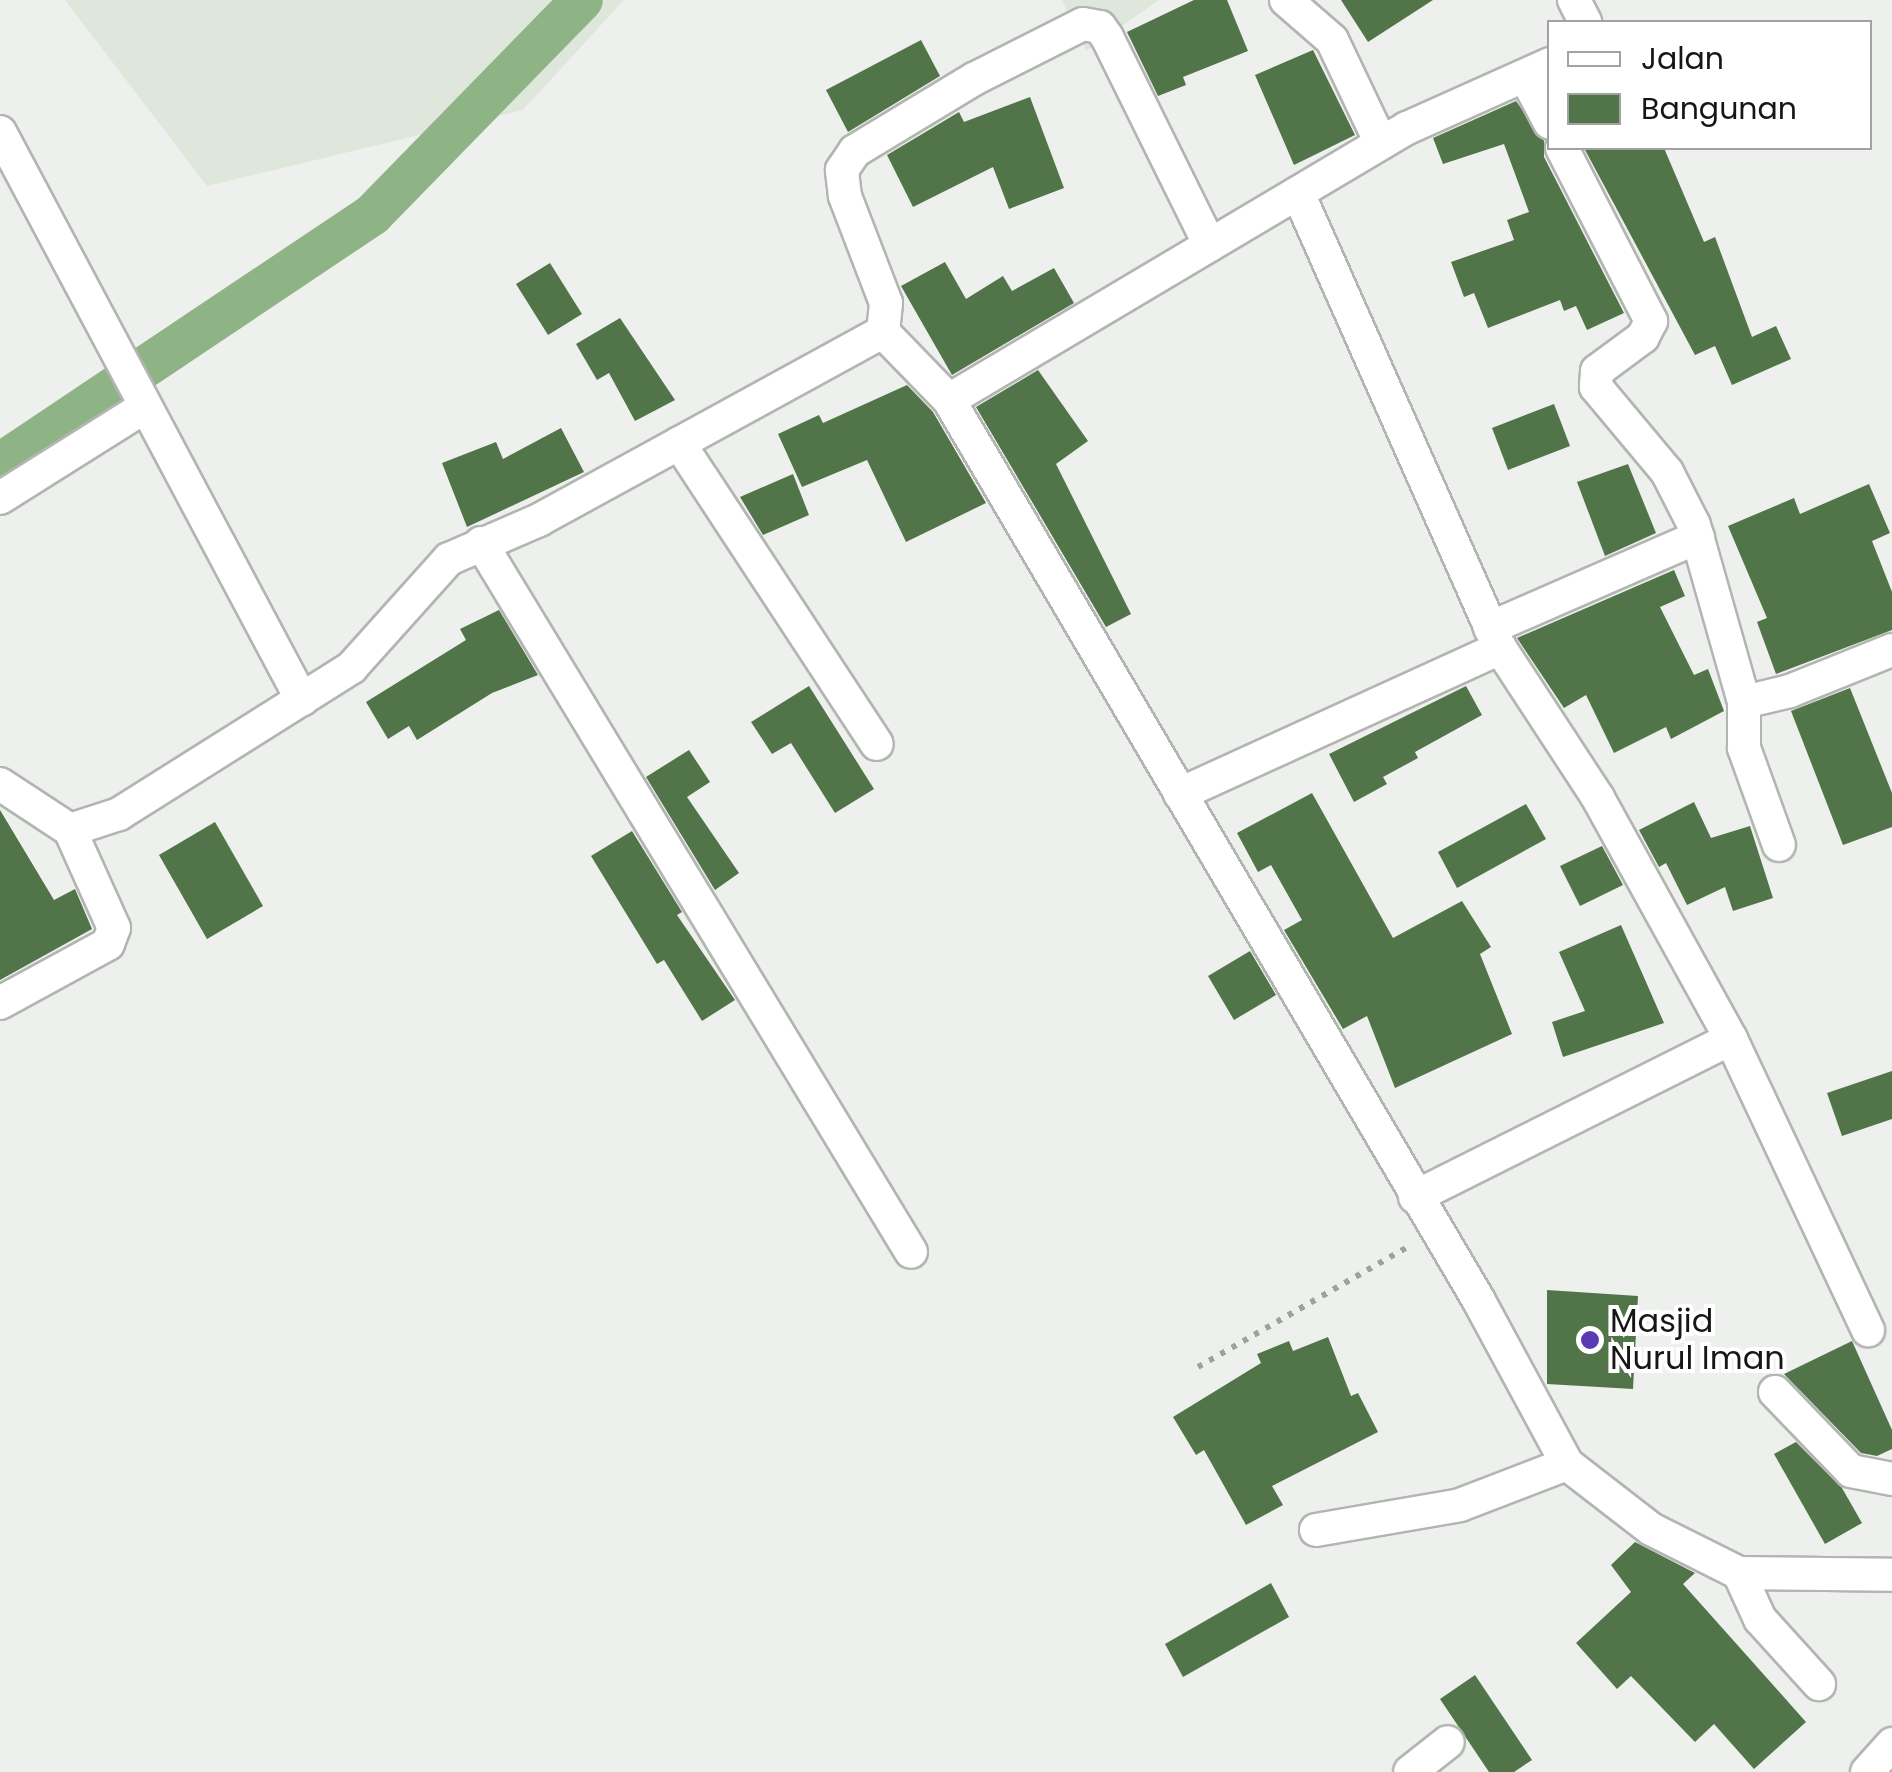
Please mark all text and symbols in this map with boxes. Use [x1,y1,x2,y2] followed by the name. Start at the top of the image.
[1547,20,1872,150] legend
[1641,37,1724,80] text: Jalan
[1641,87,1797,130] text: Bangunan
[1610,1303,1785,1378] place label: Masjid Nurul Iman
[1579,1329,1601,1351] marker: Masjid Nurul Iman

